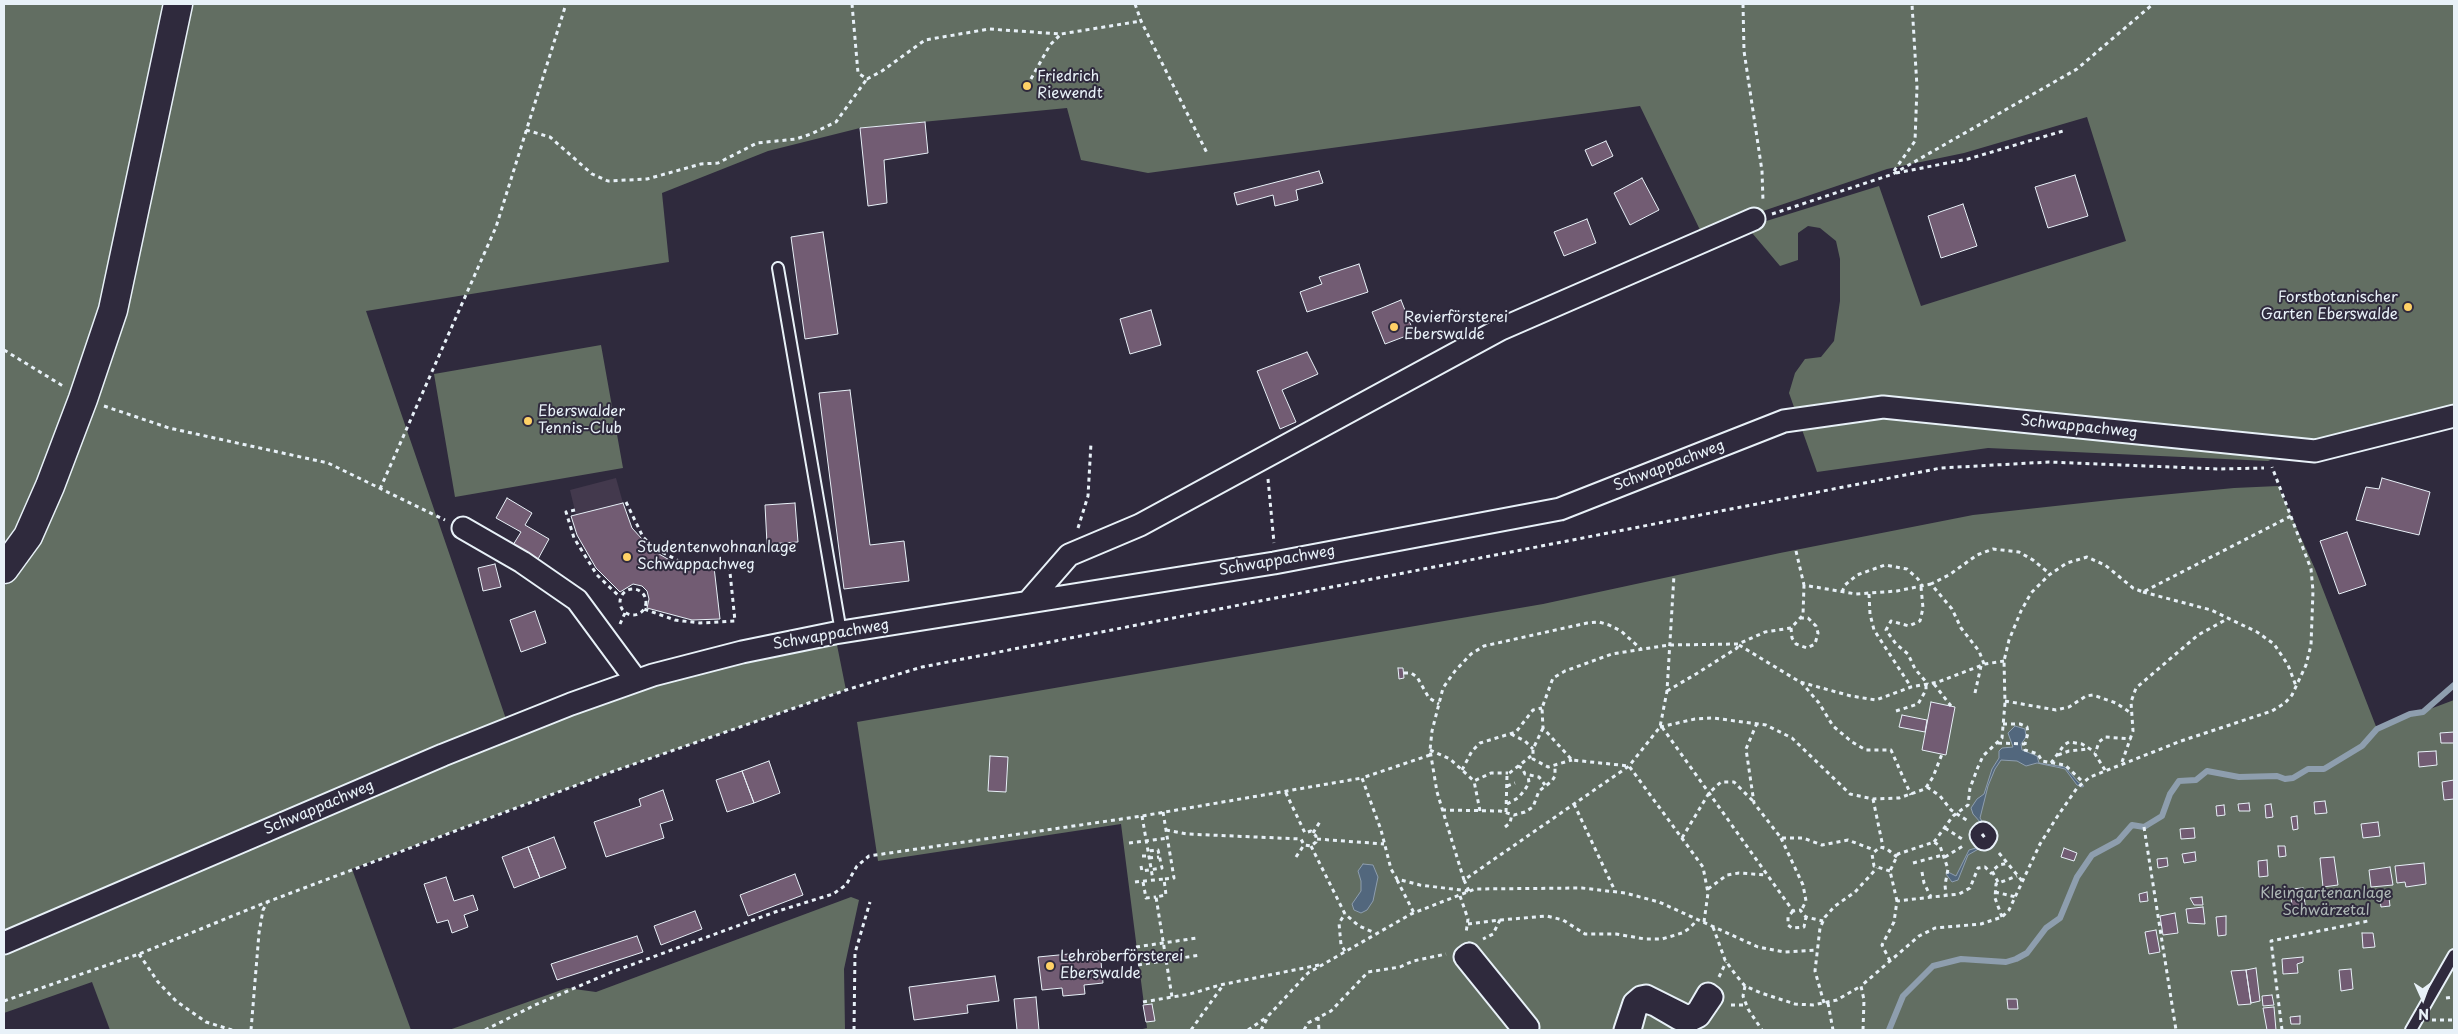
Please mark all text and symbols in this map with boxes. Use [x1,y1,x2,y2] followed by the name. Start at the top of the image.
[1037,68,1103,103] place label: Friedrich Riewendt
[1021,80,1033,92] marker: Friedrich Riewendt
[2261,289,2398,324] place label: Forstbotanischer Garten Eberswalde
[2402,301,2414,313] marker: Forstbotanischer Garten Eberswalde
[1404,309,1508,344] place label: Revierförsterei Eberswalde
[1388,321,1400,333] marker: Revierförsterei Eberswalde
[538,403,625,438] place label: Eberswalder Tennis-Club
[2019,412,2139,442] street label: Schwappachweg
[522,415,534,427] marker: Eberswalder Tennis-Club
[1611,436,1727,496] street label: Schwappachweg
[637,539,796,574] place label: Studentenwohnanlage Schwappachweg
[1217,542,1337,580] street label: Schwappachweg
[621,551,633,563] marker: Studentenwohnanlage Schwappachweg
[771,616,891,654] street label: Schwappachweg
[261,777,377,839] street label: Schwappachweg
[2260,885,2392,920] park label: Kleingartenanlage Schwärzetal
[1060,948,1183,983] place label: Lehroberförsterei Eberswalde
[1044,960,1056,972] marker: Lehroberförsterei Eberswalde
[2398,974,2448,1024] north arrow
[2418,1004,2429,1025] text: N

